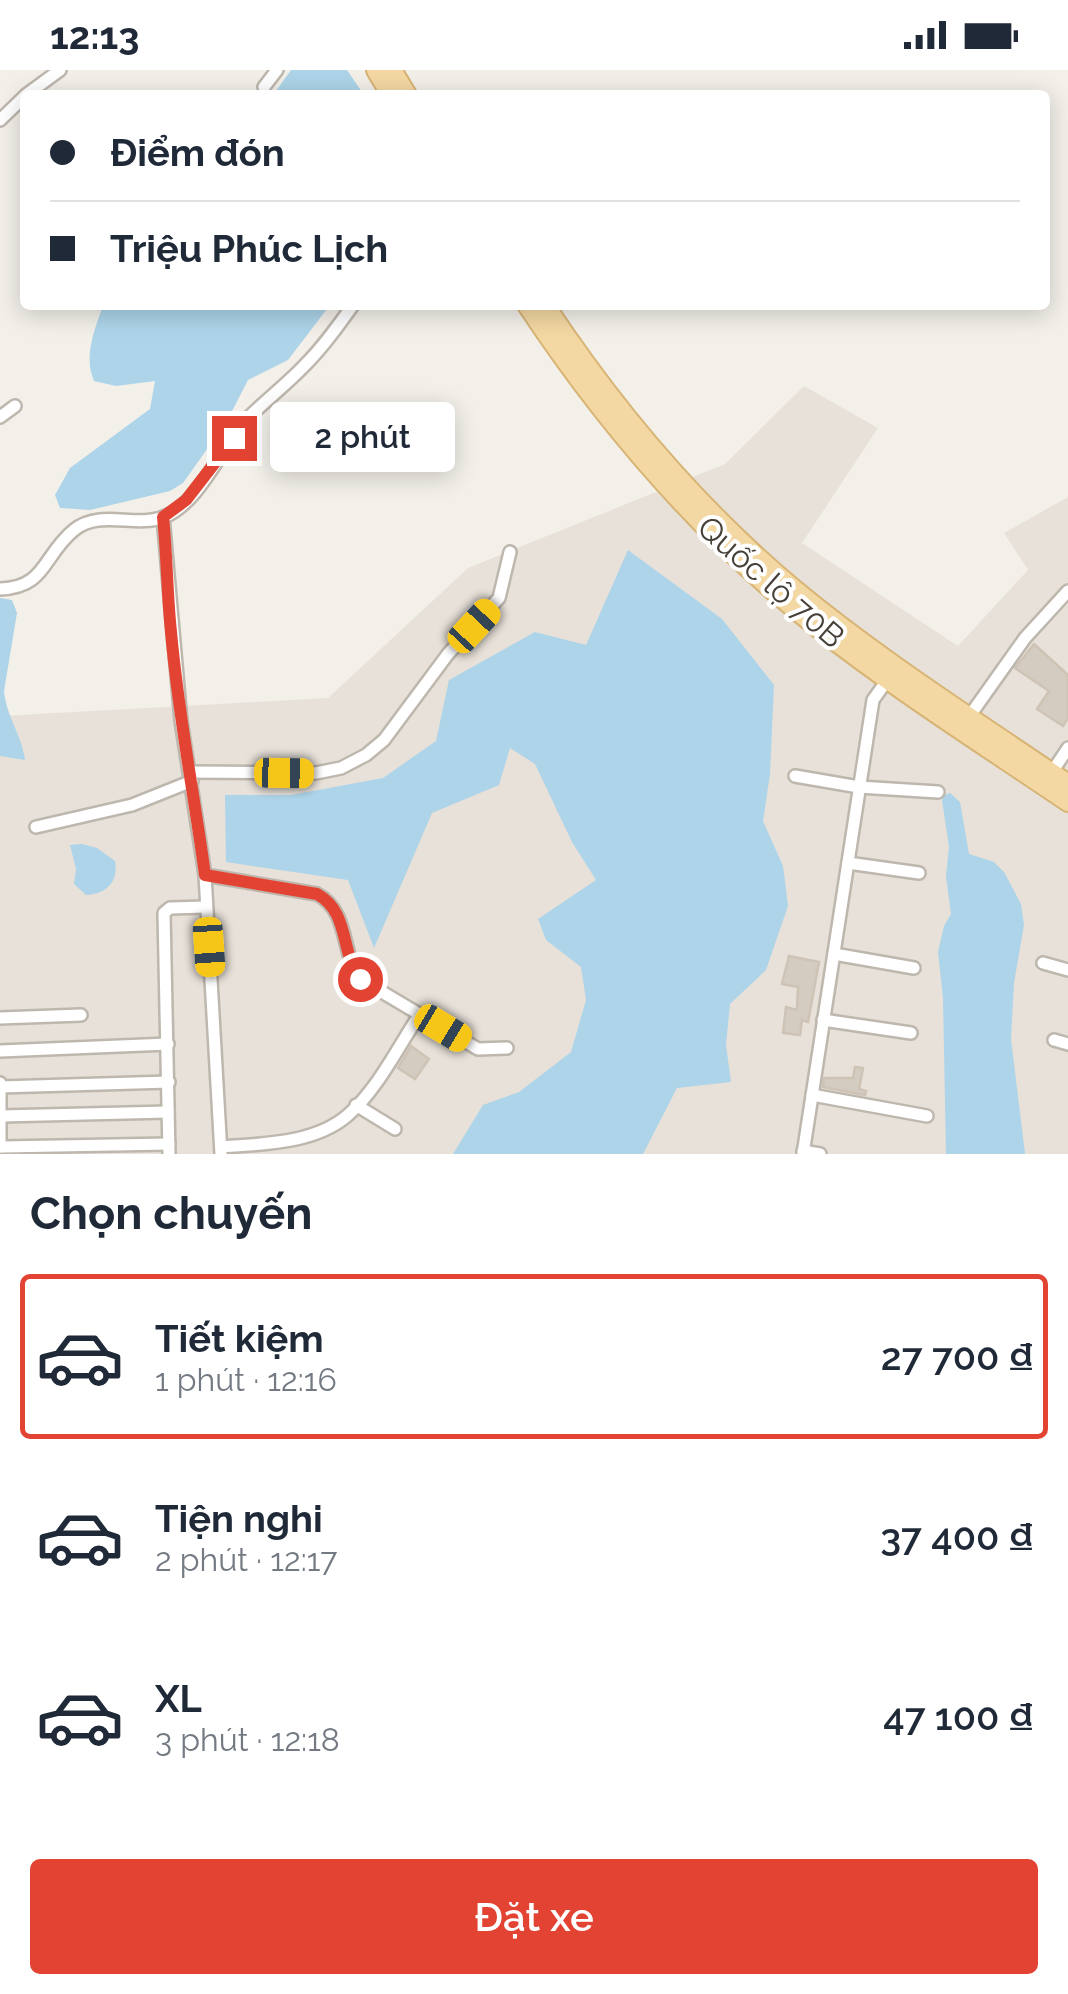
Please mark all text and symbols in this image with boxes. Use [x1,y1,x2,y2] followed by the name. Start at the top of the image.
[50,13,140,58] text: 12:13
[110,130,285,175] text: Điểm đón
[110,226,388,271] text: Triệu Phúc Lịch
[269,403,454,473] callout: 2 phút
[212,416,257,461] route end
[315,418,410,455] text: 2 phút
[691,508,852,655] street label: Quốc lộ 70B
[443,594,505,658] car
[254,757,314,789] car
[192,916,226,978] car
[338,957,383,1002] route start
[410,1000,476,1056] car
[30,1187,312,1240] text: Chọn chuyến
[35,1312,125,1402] icon: car
[155,1316,324,1361] text: Tiết kiệm
[881,1334,1033,1379] text: 27 700 ₫
[155,1361,337,1398] text: 1 phút · 12:16
[35,1492,125,1582] icon: car
[155,1496,323,1541] text: Tiện nghi
[880,1514,1033,1559] text: 37 400 ₫
[155,1541,337,1578] text: 2 phút · 12:17
[35,1672,125,1762] icon: car
[155,1676,202,1721] text: XL
[883,1694,1033,1739] text: 47 100 ₫
[155,1721,340,1758] text: 3 phút · 12:18
[30,1859,1038,1974] button: Đặt xe

